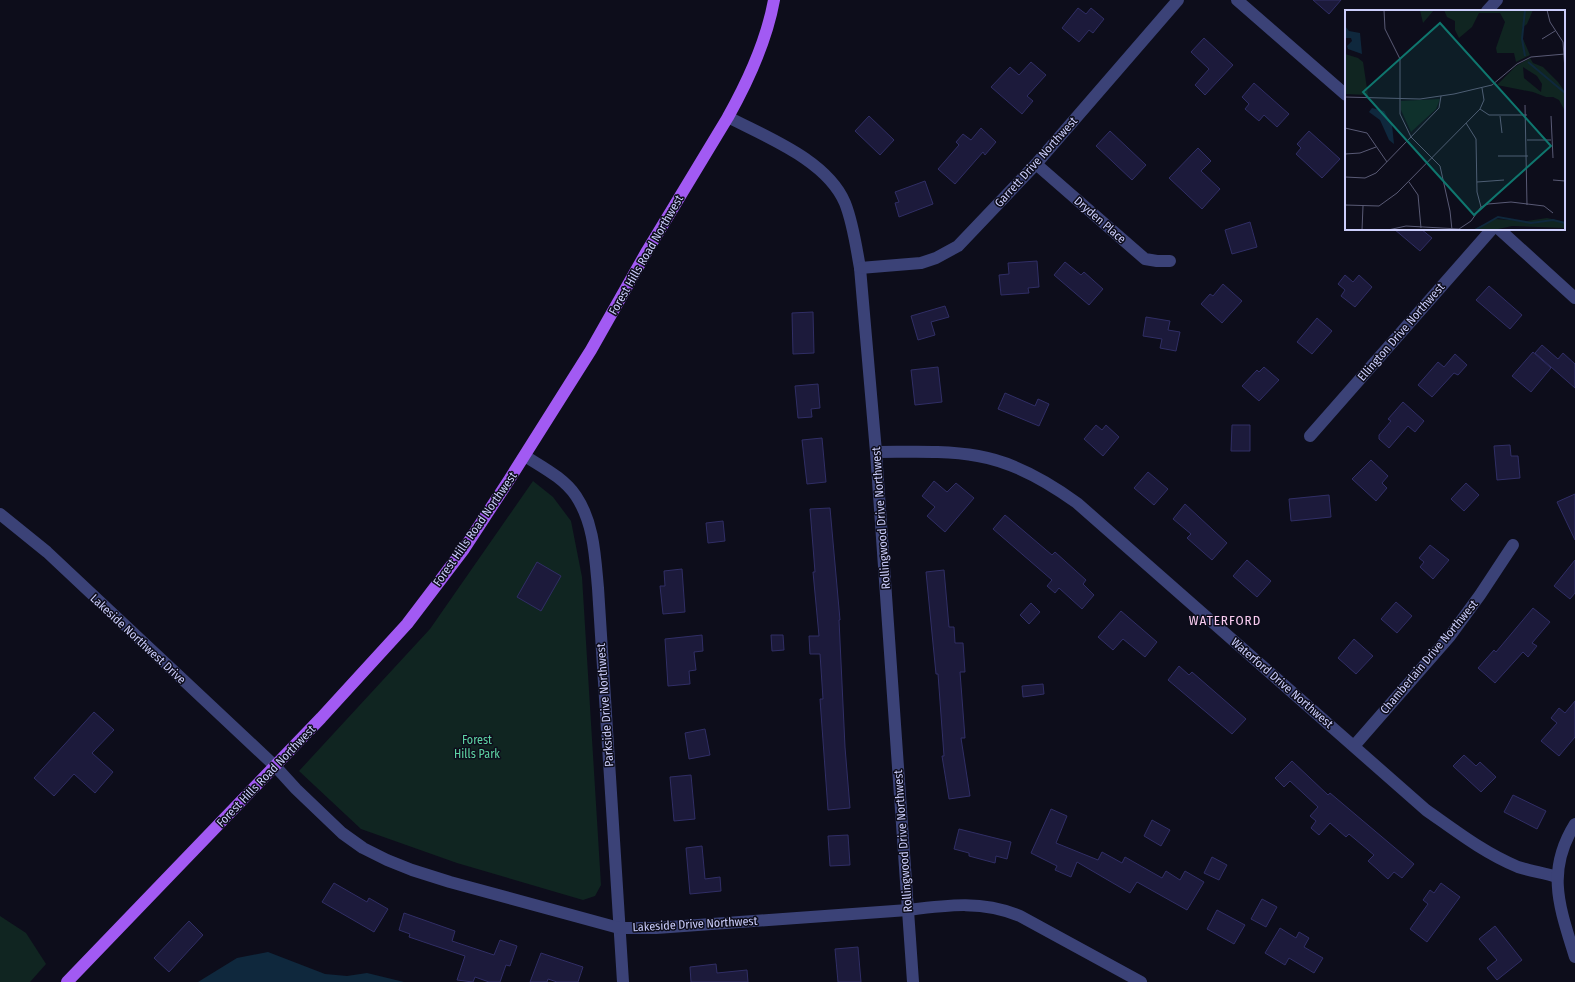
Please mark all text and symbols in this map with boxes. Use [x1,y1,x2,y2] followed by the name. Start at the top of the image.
[1345,10,1565,230] inset map
[992,114,1080,210] street label: Garrett Drive Northwest
[606,193,686,317] street label: Forest Hills Road Northwest
[1071,194,1129,246] street label: Dryden Place
[1355,280,1447,384] street label: Ellington Drive Northwest
[869,446,893,590] street label: Rollingwood Drive Northwest
[430,469,520,589] street label: Forest Hills Road Northwest
[88,591,189,687] street label: Lakeside Northwest Drive
[1377,597,1481,717] street label: Chamberlain Drive Northwest
[1189,613,1261,628] district label: WATERFORD
[1228,635,1336,731] street label: Waterford Drive Northwest
[594,643,616,767] street label: Parkside Drive Northwest
[214,722,318,830] street label: Forest Hills Road Northwest
[454,733,500,761] park label: Forest Hills Park
[891,769,915,913] street label: Rollingwood Drive Northwest
[632,914,758,934] street label: Lakeside Drive Northwest

